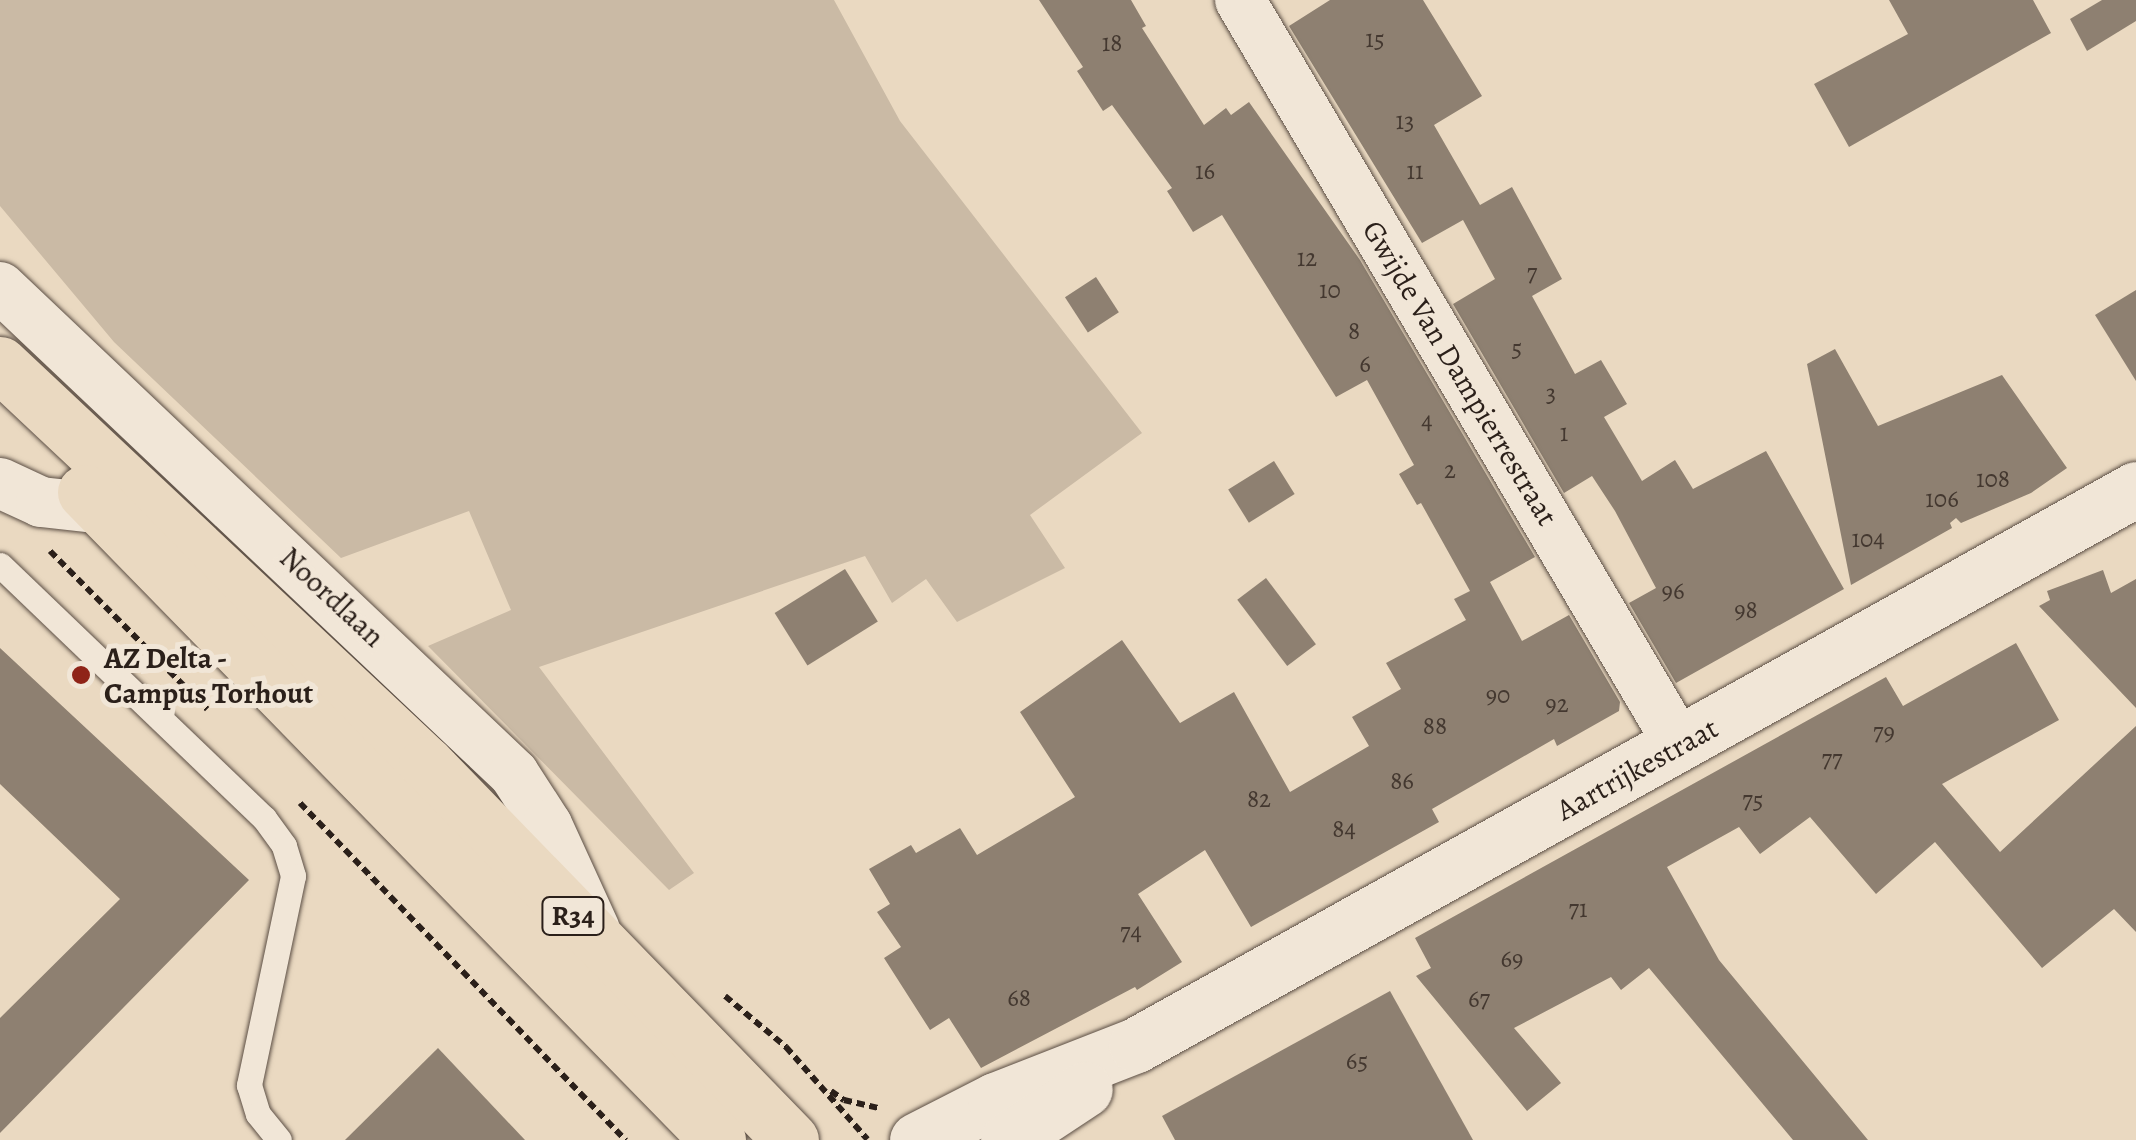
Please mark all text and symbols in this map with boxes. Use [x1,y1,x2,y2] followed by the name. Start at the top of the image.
[1365,24,1385,54] house number: 15
[1102,28,1122,58] house number: 18
[1396,106,1414,136] house number: 13
[1195,156,1215,186] house number: 16
[1406,156,1424,186] house number: 11
[1355,214,1565,532] street label: Gwijde Van Dampierrestraat
[1297,243,1317,273] house number: 12
[1527,258,1537,288] house number: 7
[1319,275,1341,305] house number: 10
[1348,316,1360,346] house number: 8
[1512,333,1522,363] house number: 5
[1359,349,1371,379] house number: 6
[1546,378,1556,408] house number: 3
[1421,406,1433,436] house number: 4
[1560,418,1568,448] house number: 1
[1444,455,1456,485] house number: 2
[1976,464,2010,494] house number: 108
[1925,484,1959,514] house number: 106
[1851,524,1885,554] house number: 104
[272,540,392,654] street label: Noordlaan
[1662,576,1684,606] house number: 96
[1734,595,1758,625] house number: 98
[104,640,313,710] place label: AZ Delta - Campus Torhout
[68,662,94,688] marker: AZ Delta - Campus Torhout
[1486,680,1510,710] house number: 90
[1545,689,1569,719] house number: 92
[1550,710,1724,828] street label: Aartrijkestraat
[1423,711,1447,741] house number: 88
[1873,717,1895,747] house number: 79
[1822,744,1842,774] house number: 77
[1390,766,1414,796] house number: 86
[1247,784,1271,814] house number: 82
[1742,785,1764,815] house number: 75
[1332,814,1356,844] house number: 84
[540,893,606,939] road number: R34
[1568,894,1588,924] house number: 71
[1120,917,1142,947] house number: 74
[1501,944,1523,974] house number: 69
[1007,983,1031,1013] house number: 68
[1468,984,1490,1014] house number: 67
[1346,1046,1368,1076] house number: 65

